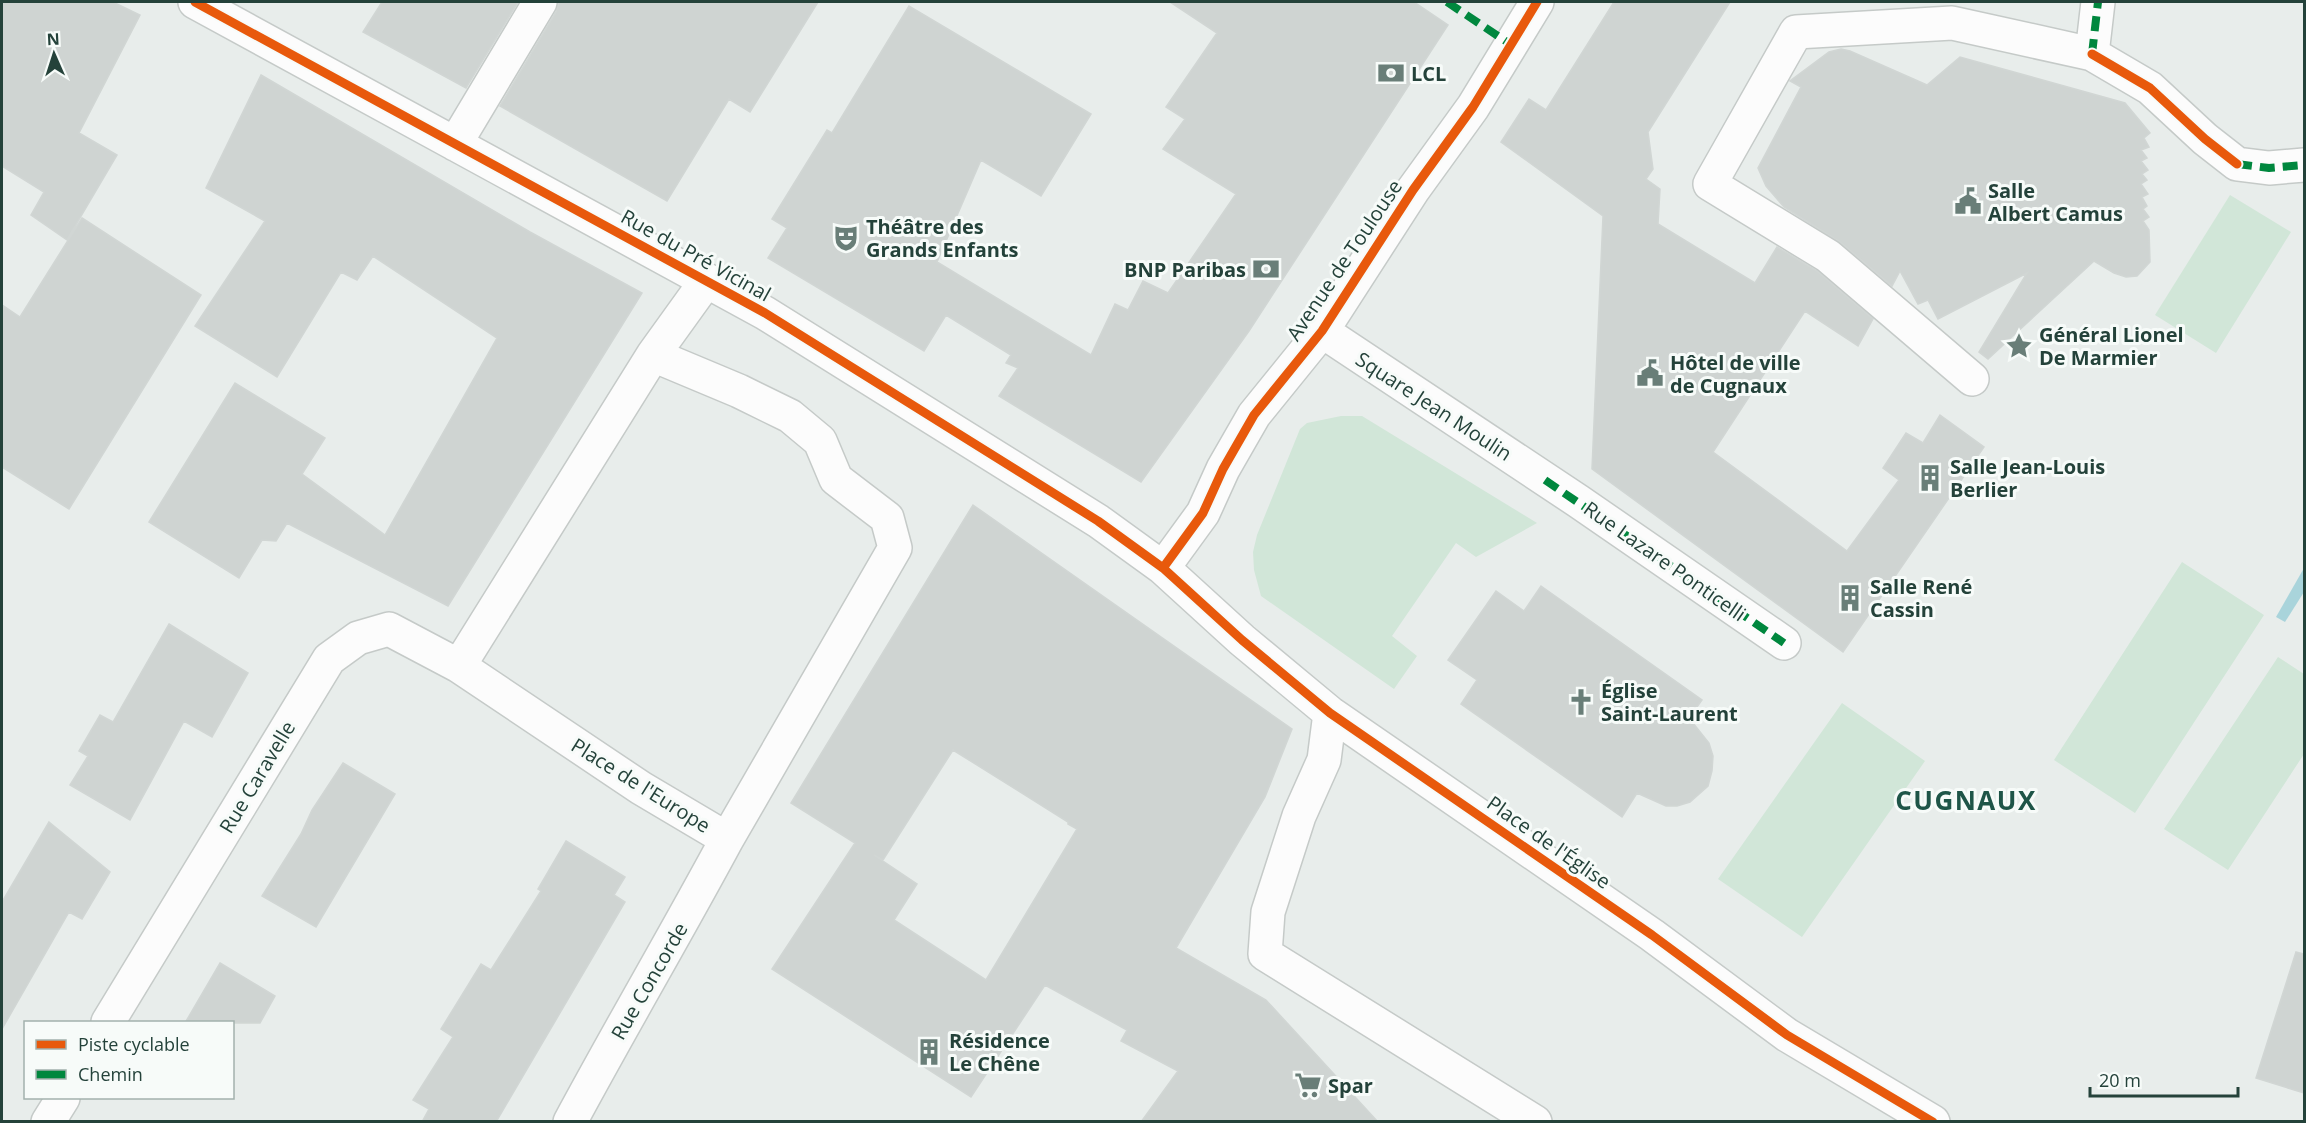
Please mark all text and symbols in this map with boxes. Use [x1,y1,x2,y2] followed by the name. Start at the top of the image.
[24,24,84,84] north arrow
[46,28,60,50] text: N
[1376,58,1406,88] bank icon: LCL
[1411,60,1446,87] place label: LCL
[1280,174,1408,346] street label: Avenue de Toulouse
[1988,177,2123,227] place label: Salle Albert Camus
[1953,186,1983,216] public building icon: Salle Albert Camus
[616,203,776,307] street label: Rue du Pré Vicinal
[866,213,1019,263] place label: Théâtre des Grands Enfants
[831,223,861,253] theatre icon: Théâtre des Grands Enfants
[1251,254,1281,284] bank icon: BNP Paribas
[1124,256,1246,283] place label: BNP Paribas
[2039,321,2184,371] place label: Général Lionel De Marmier
[2004,331,2034,361] place icon: Général Lionel De Marmier
[1351,345,1517,467] street label: Square Jean Moulin
[1670,349,1801,399] place label: Hôtel de ville de Cugnaux
[1635,358,1665,388] public building icon: Hôtel de ville de Cugnaux
[1950,453,2105,503] place label: Salle Jean-Louis Berlier
[1915,463,1945,493] building icon: Salle Jean-Louis Berlier
[1579,495,1751,627] street label: Rue Lazare Ponticelli
[1870,573,1972,623] place label: Salle René Cassin
[1835,583,1865,613] building icon: Salle René Cassin
[1601,677,1738,727] place label: Église Saint-Laurent
[1566,687,1596,717] church icon: Église Saint-Laurent
[213,716,301,838] street label: Rue Caravelle
[566,731,716,839] street label: Place de l'Europe
[1895,782,2037,818] district label: CUGNAUX
[1482,789,1616,895] street label: Place de l'Église
[605,917,693,1045] street label: Rue Concorde
[24,1021,234,1099] legend
[949,1027,1050,1077] place label: Résidence Le Chêne
[78,1032,190,1056] text: Piste cyclable
[914,1037,944,1067] building icon: Résidence Le Chêne
[2090,1060,2238,1098] scale bar
[78,1062,143,1086] text: Chemin
[2099,1068,2141,1092] text: 20 m
[1293,1070,1323,1100] supermarket icon: Spar
[1328,1072,1373,1099] place label: Spar

